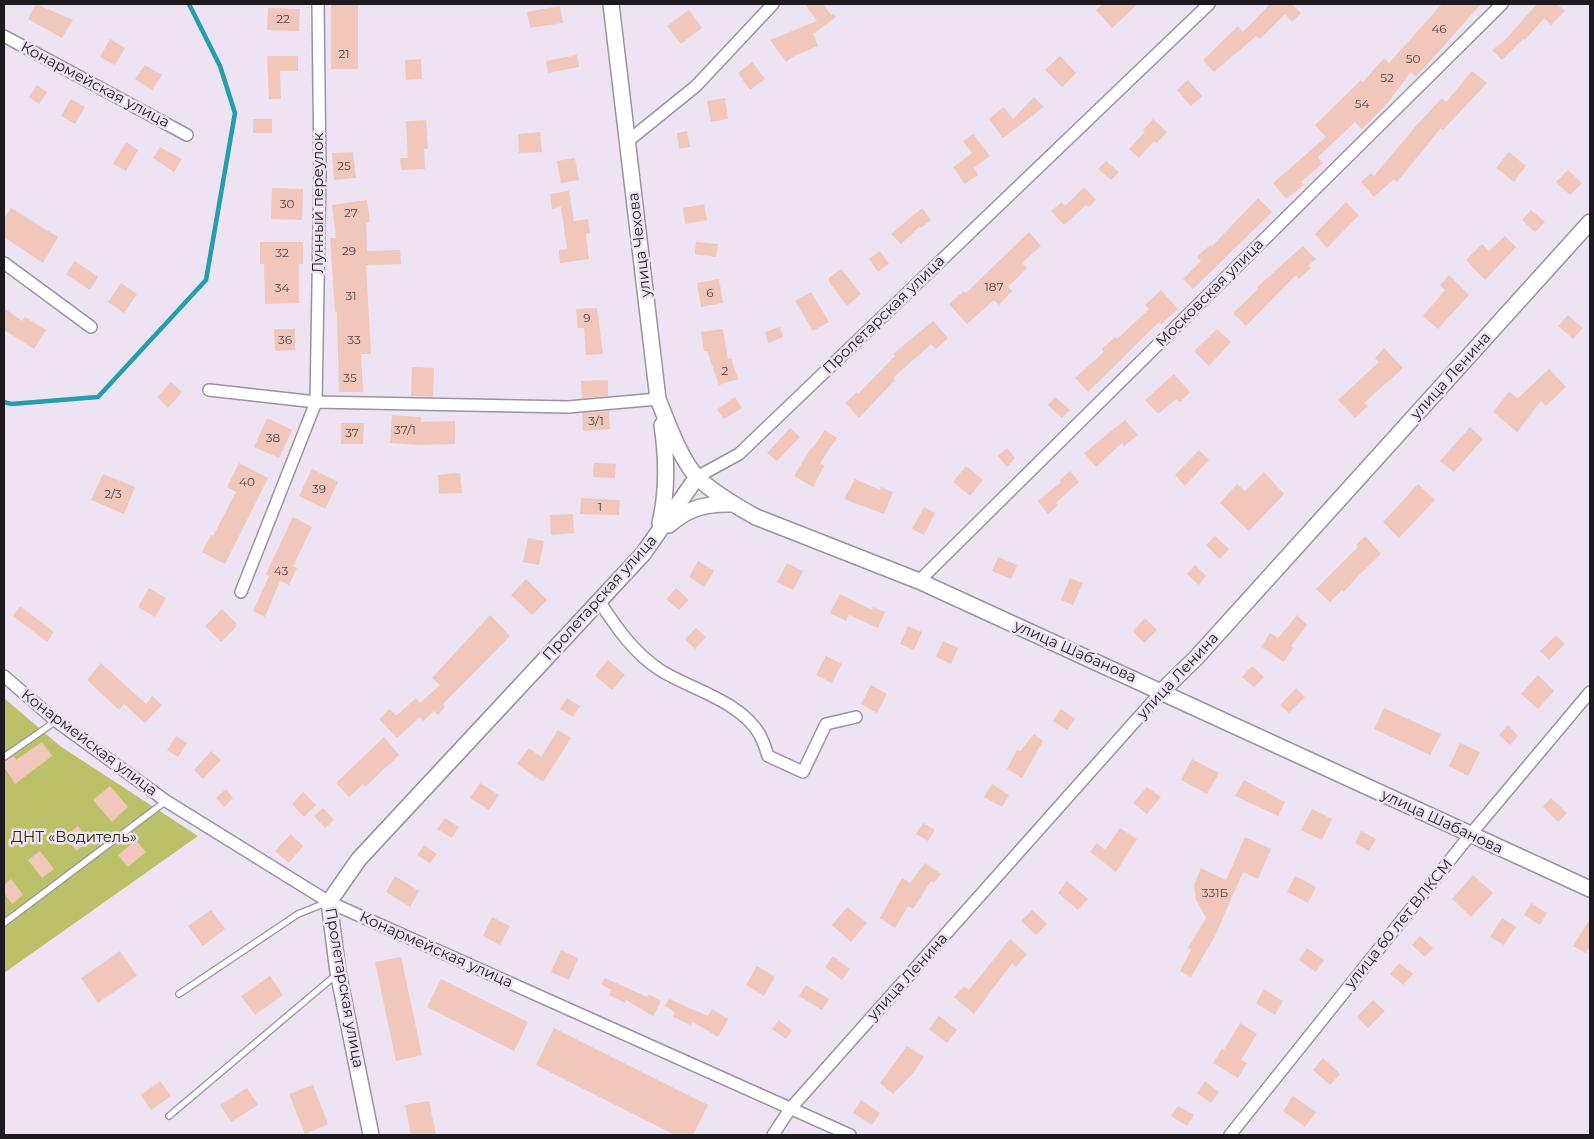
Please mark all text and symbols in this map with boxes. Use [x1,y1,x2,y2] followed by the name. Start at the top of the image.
[276,12,290,26] house number: 22
[1431,22,1447,36] house number: 46
[18,38,172,132] street label: Конармейская улица
[338,47,350,61] house number: 21
[1406,52,1420,66] house number: 50
[1380,71,1394,85] house number: 52
[1355,97,1369,111] house number: 54
[310,133,328,273] street label: Лунный переулок
[337,159,351,173] house number: 25
[625,192,655,298] street label: улица Чехова
[280,197,294,211] house number: 30
[344,206,358,220] house number: 27
[1152,235,1268,351] street label: Московская улица
[342,244,356,258] house number: 29
[275,246,289,260] house number: 32
[819,252,949,378] street label: Пролетарская улица
[984,280,1004,294] house number: 187
[275,281,289,295] house number: 34
[706,286,714,300] house number: 6
[345,289,357,303] house number: 31
[583,311,591,325] house number: 9
[1407,329,1495,423] street label: улица Ленина
[278,333,292,347] house number: 36
[347,333,361,347] house number: 33
[722,364,728,378] house number: 2
[343,371,357,385] house number: 35
[588,414,604,428] house number: 3/1
[394,423,416,437] house number: 37/1
[345,426,359,440] house number: 37
[266,431,280,445] house number: 38
[239,475,255,489] house number: 40
[312,482,326,496] house number: 39
[104,487,122,501] house number: 2/3
[598,500,602,514] house number: 1
[539,532,661,664] street label: Пролетарская улица
[274,564,288,578] house number: 43
[1011,617,1139,687] street label: улица Шабанова
[1134,629,1222,723] street label: улица Ленина
[17,686,161,800] street label: Конармейская улица
[1378,786,1506,858] street label: улица Шабанова
[11,829,137,847] park label: ДНТ «Водитель»
[1341,856,1457,992] street label: улица 60 лет ВЛКСМ
[1202,886,1228,900] house number: 331Б
[321,907,367,1069] street label: Пролетарская улица
[357,908,515,992] street label: Конармейская улица
[864,930,952,1024] street label: улица Ленина

